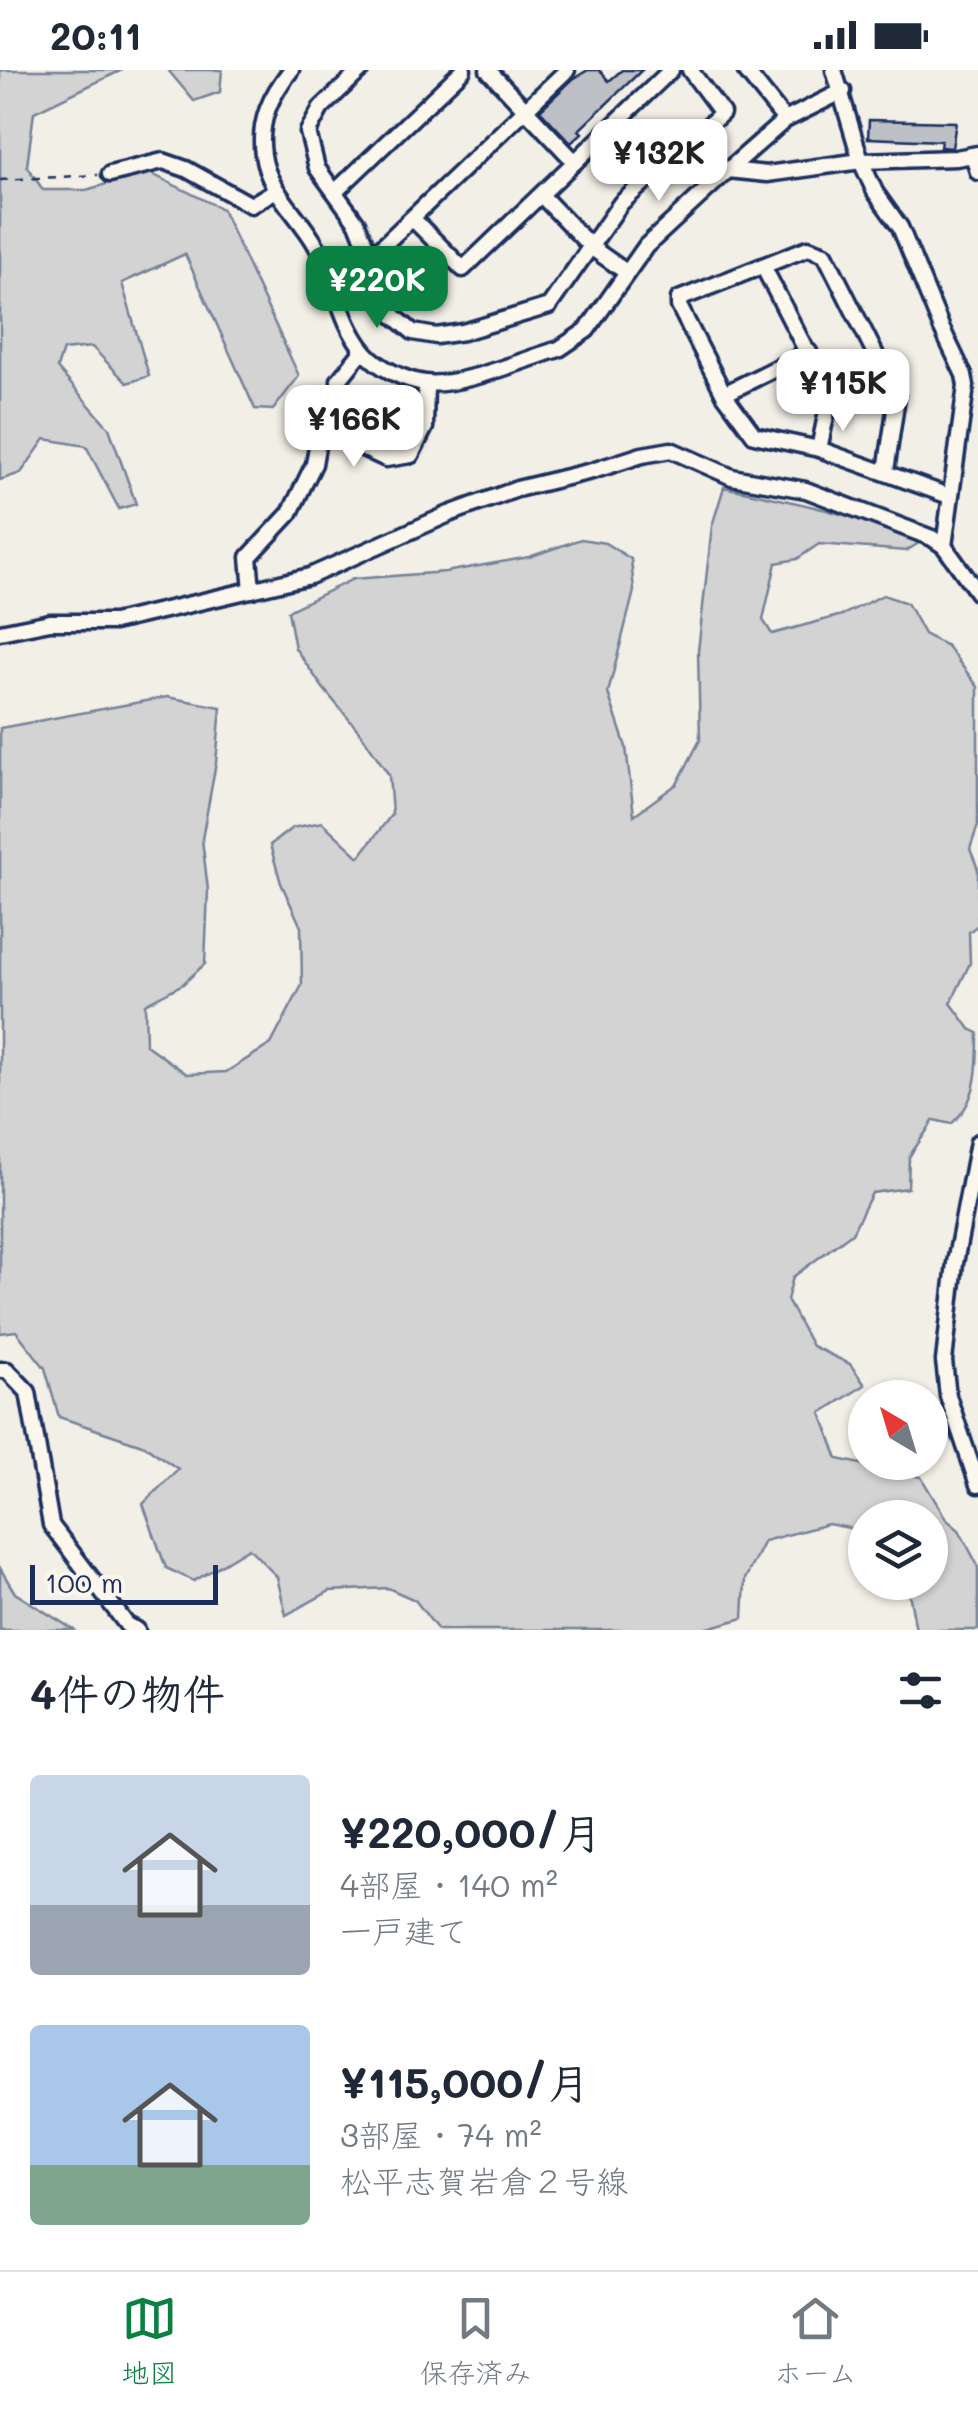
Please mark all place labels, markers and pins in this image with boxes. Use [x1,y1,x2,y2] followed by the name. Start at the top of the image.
[589,119,729,204] pin: ¥132K
[307,246,447,331] pin: ¥220K
[773,349,913,434] pin: ¥115K
[284,385,424,470] pin: ¥166K

